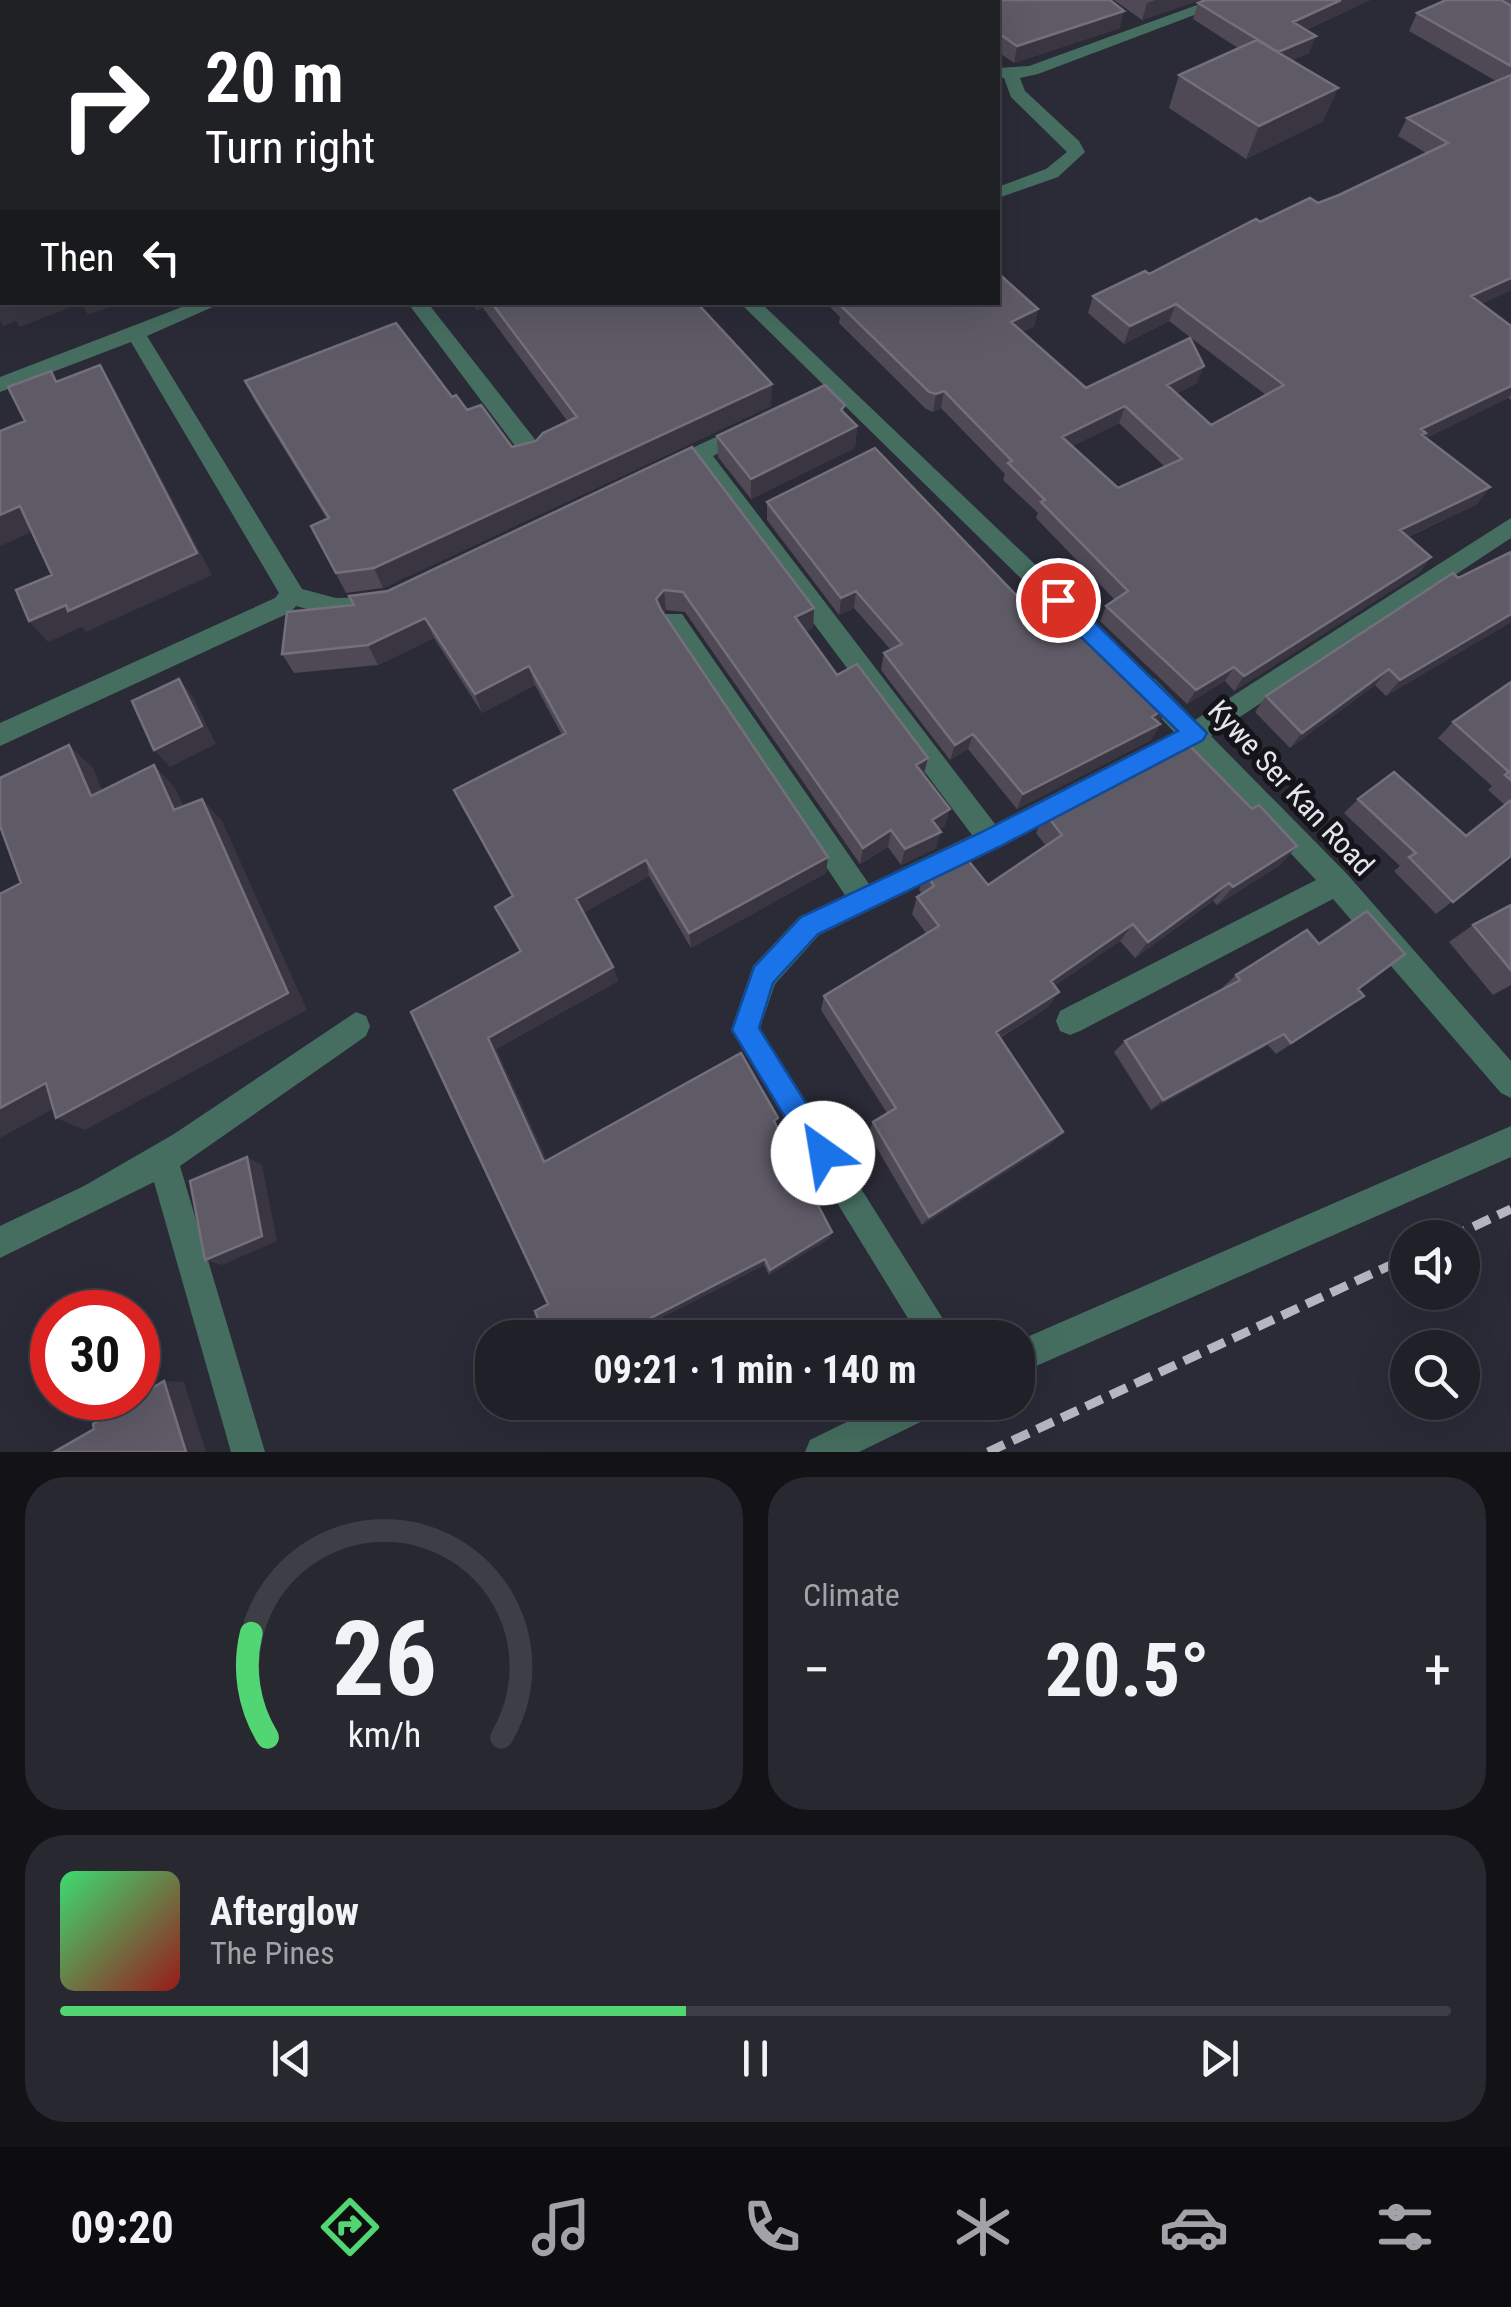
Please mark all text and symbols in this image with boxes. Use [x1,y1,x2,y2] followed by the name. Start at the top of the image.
[205,37,344,119] text: 20 m
[40,40,170,170] icon: right
[205,121,375,174] text: Turn right
[134,230,189,285] icon: left
[40,236,114,280] text: Then
[1016,558,1101,643] pin
[1031,573,1086,628] icon: arrive
[1201,693,1381,883] street label: Kywe Ser Kan Road
[771,1101,875,1205] position arrow
[1390,1220,1480,1420] map controls
[1390,1220,1480,1310] button: sound
[30,1290,160,1420] speed limit sign: 30
[1390,1330,1480,1420] button: search
[594,1348,916,1392] text: 09:21 · 1 min · 140 m
[803,1576,900,1614] text: Climate
[331,1599,437,1720] text: 26
[1045,1626,1209,1714] text: 20.5°
[803,1638,831,1702] text: −
[1424,1638,1451,1702] text: +
[347,1714,421,1756] text: km/h
[210,1890,359,1934] text: Afterglow
[210,1934,335,1972] text: The Pines
[264,2031,319,2086] icon: previous
[728,2031,783,2086] icon: pause
[1192,2031,1247,2086] icon: next
[315,2192,385,2262] icon: directions
[526,2192,596,2262] icon: music
[737,2192,807,2262] icon: phone
[948,2192,1018,2262] icon: climate
[1159,2192,1229,2262] icon: car
[1370,2192,1440,2262] icon: filters
[71,2201,174,2254] text: 09:20

